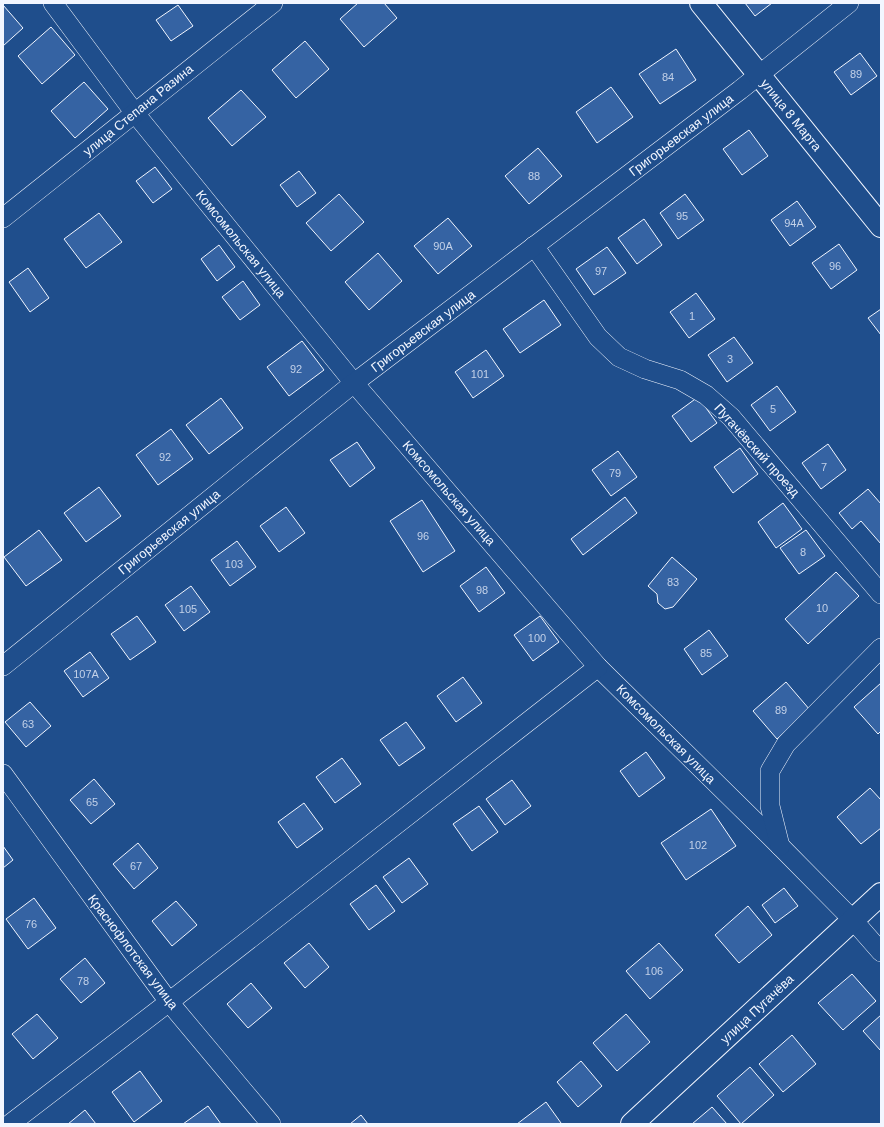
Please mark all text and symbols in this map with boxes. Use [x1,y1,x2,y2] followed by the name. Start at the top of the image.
[80,61,197,159] street label: улица Степана Разина
[850,68,862,80] house number: 89
[662,71,674,83] house number: 84
[757,76,825,155] street label: улица 8 Марта
[626,90,737,179] street label: Григорьевская улица
[528,170,540,182] house number: 88
[193,187,289,301] street label: Комсомольская улица
[676,210,688,222] house number: 95
[784,217,804,229] house number: 94А
[433,240,453,252] house number: 90А
[829,260,841,272] house number: 96
[595,265,607,277] house number: 97
[368,286,479,375] street label: Григорьевская улица
[689,310,695,322] house number: 1
[727,353,733,365] house number: 3
[290,363,302,375] house number: 92
[471,368,489,380] house number: 101
[711,400,803,500] street label: Пугачёвский проезд
[770,403,776,415] house number: 5
[399,438,499,549] street label: Комсомольская улица
[159,451,171,463] house number: 92
[821,461,827,473] house number: 7
[609,467,621,479] house number: 79
[115,486,223,578] street label: Григорьевская улица
[417,530,429,542] house number: 96
[800,546,806,558] house number: 8
[225,558,243,570] house number: 103
[667,576,679,588] house number: 83
[476,584,488,596] house number: 98
[816,602,828,614] house number: 10
[179,603,197,615] house number: 105
[528,632,546,644] house number: 100
[700,647,712,659] house number: 85
[73,668,100,680] house number: 107А
[613,681,719,787] street label: Комсомольская улица
[775,704,787,716] house number: 89
[22,718,34,730] house number: 63
[86,796,98,808] house number: 65
[689,839,707,851] house number: 102
[130,860,142,872] house number: 67
[85,892,182,1013] street label: Краснофлотская улица
[25,918,37,930] house number: 76
[645,965,663,977] house number: 106
[717,971,797,1047] street label: улица Пугачёва
[77,975,89,987] house number: 78

